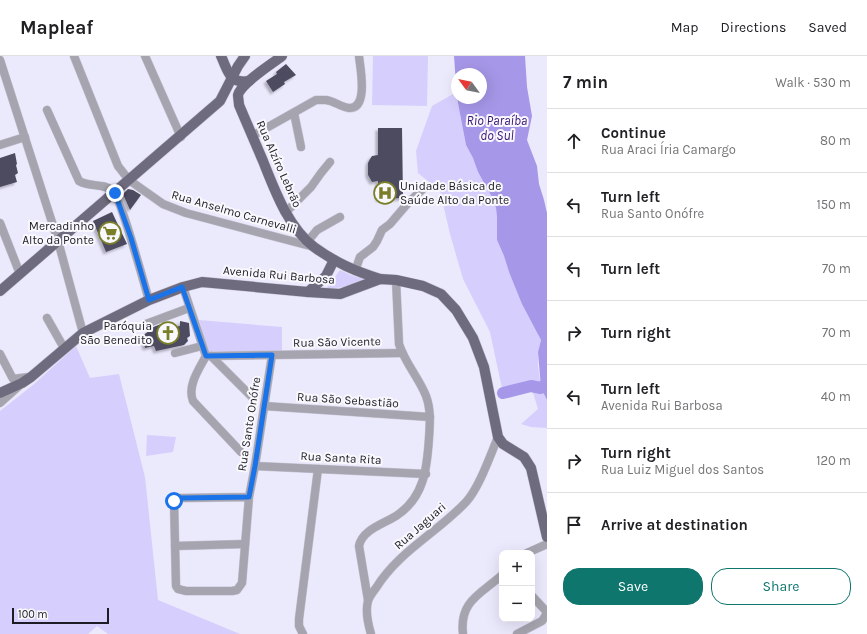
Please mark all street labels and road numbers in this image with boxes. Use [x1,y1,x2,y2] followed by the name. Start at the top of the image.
[254,118,304,210] street label: Rua Alzíro Lebrão
[170,187,298,237] street label: Rua Anselmo Carnevalli
[222,263,336,287] street label: Avenida Rui Barbosa
[293,334,381,350] street label: Rua São Vicente
[235,376,263,472] street label: Rua Santo Onófre
[297,389,399,411] street label: Rua São Sebastião
[300,449,382,467] street label: Rua Santa Rita
[391,500,449,552] street label: Rua Jaguari

